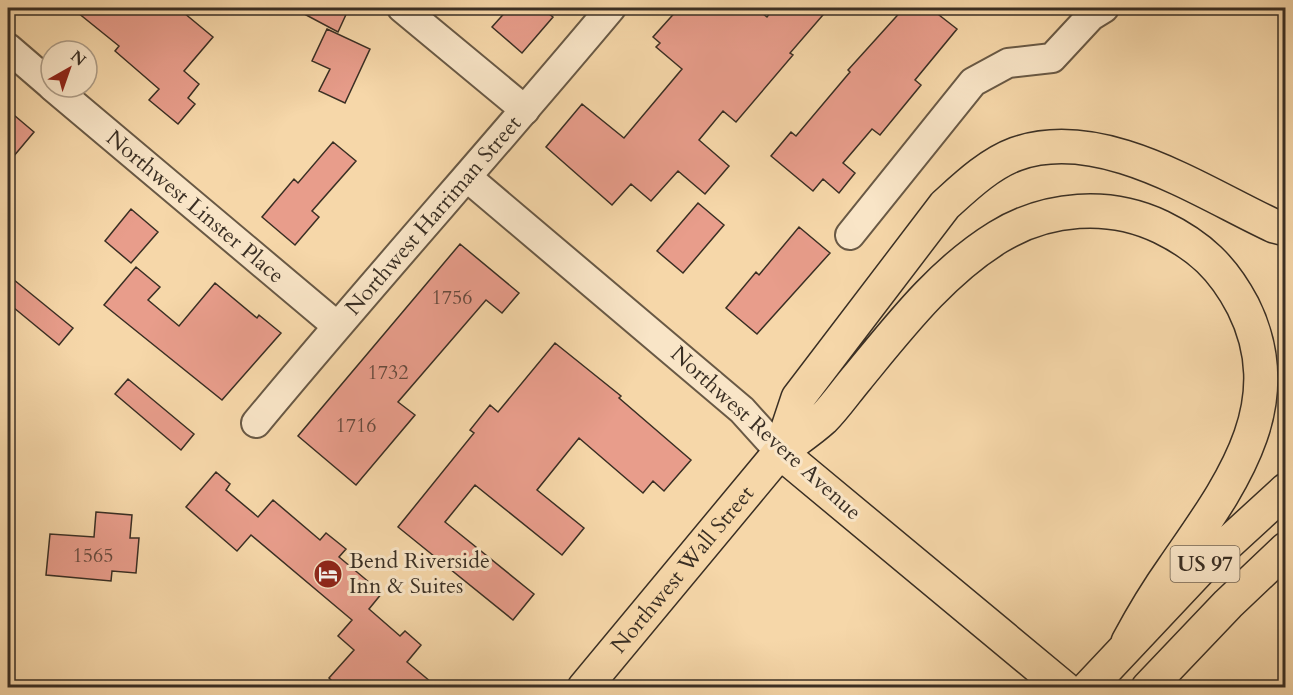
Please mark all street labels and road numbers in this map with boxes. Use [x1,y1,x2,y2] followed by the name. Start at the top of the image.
[338,109,528,322] street label: Northwest Harriman Street
[100,123,291,290] street label: Northwest Linster Place
[664,339,868,527] street label: Northwest Revere Avenue
[604,479,761,660] street label: Northwest Wall Street
[1170,546,1240,582] road number: US 97

